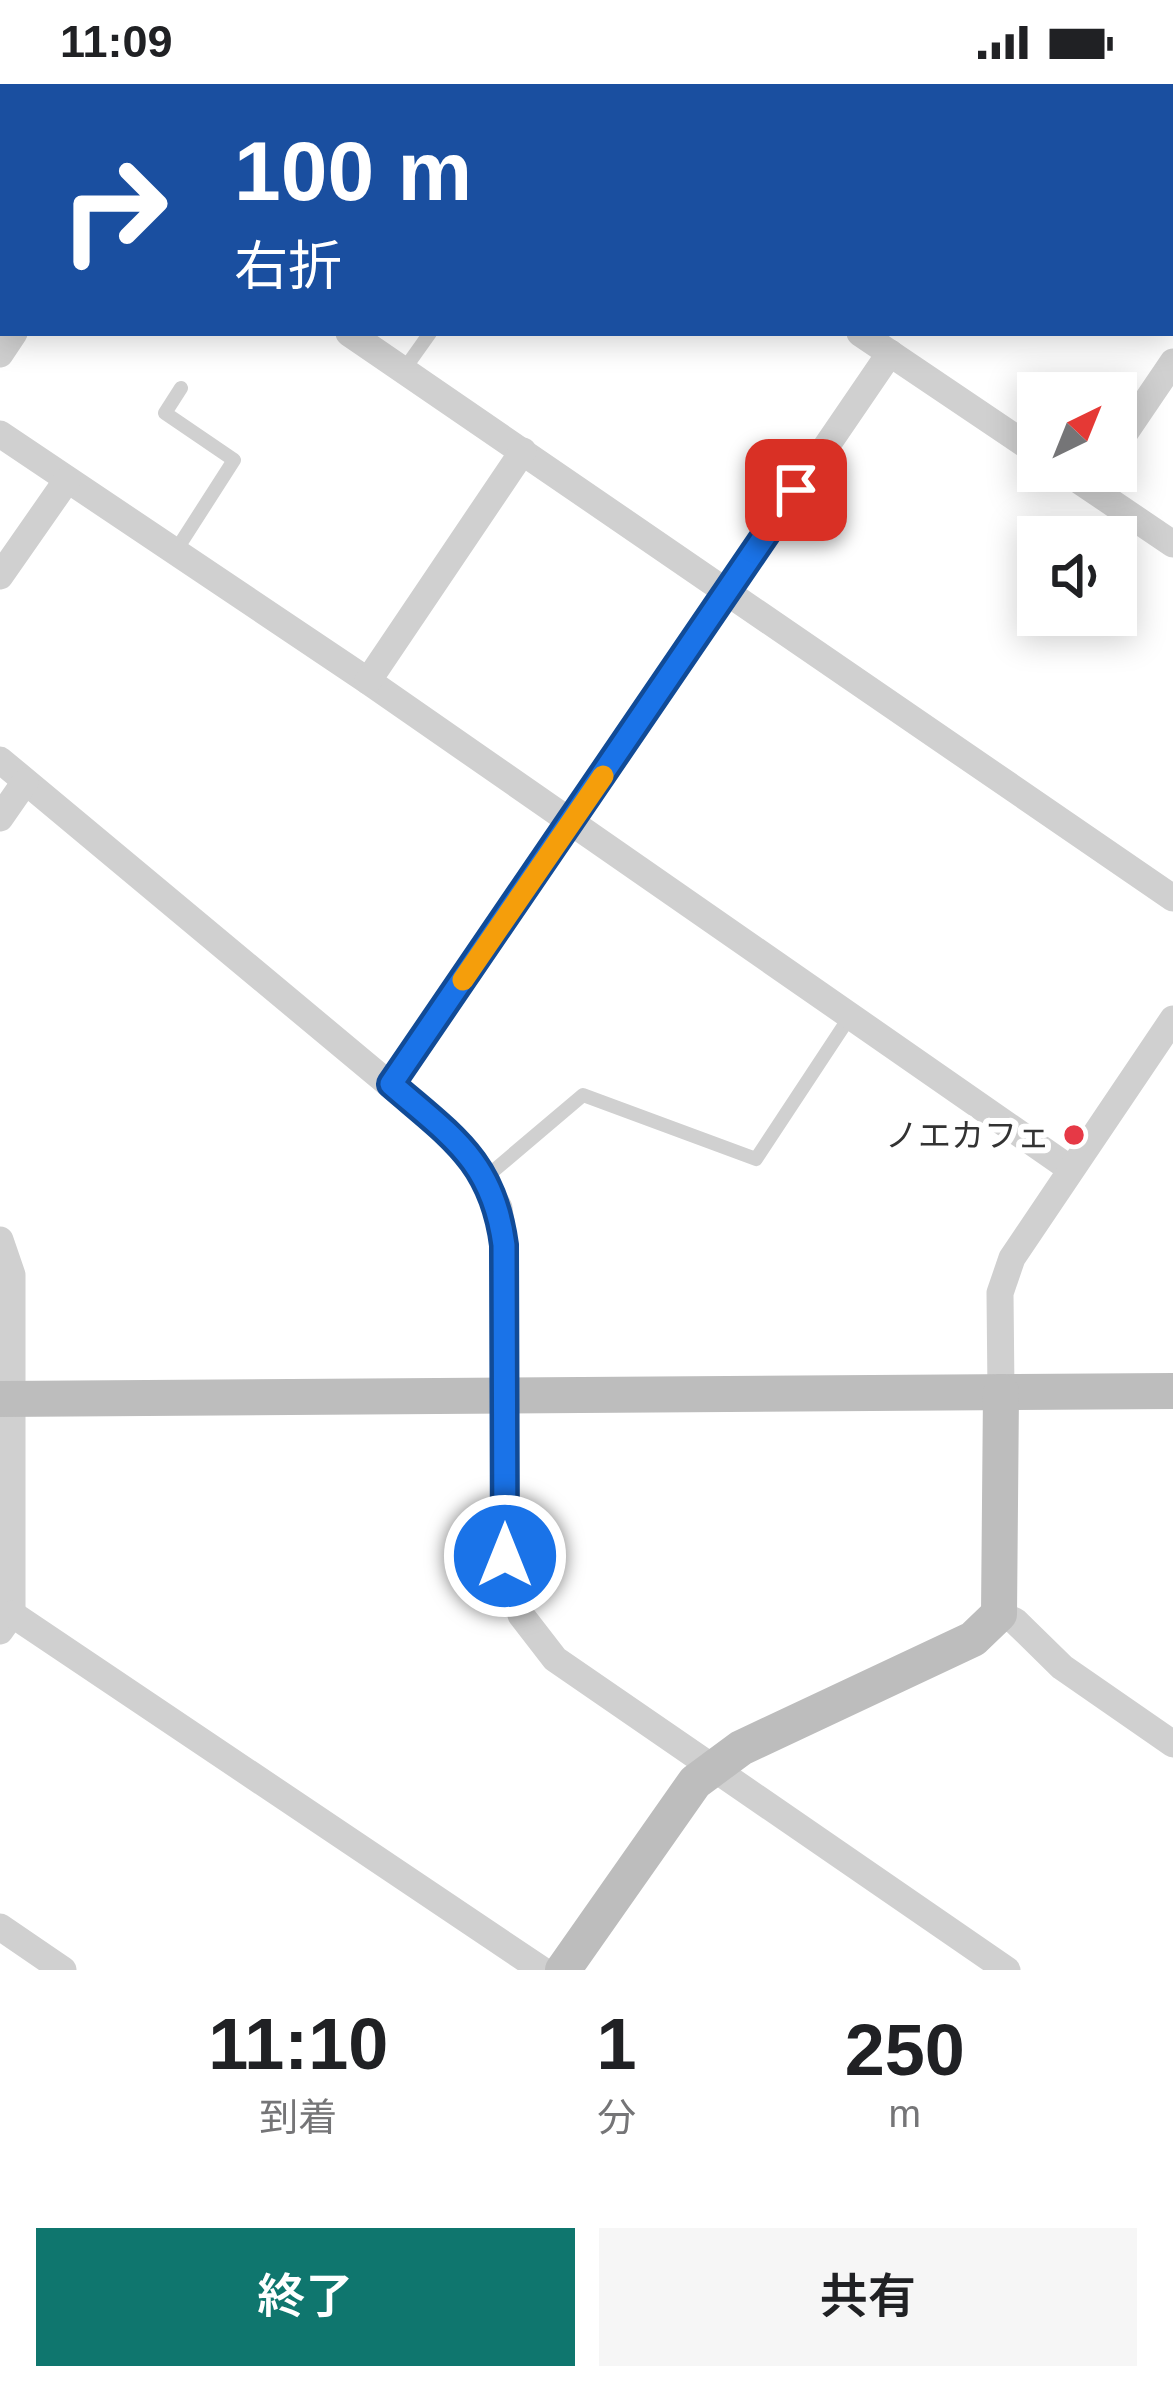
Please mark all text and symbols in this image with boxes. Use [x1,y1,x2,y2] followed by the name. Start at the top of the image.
[60,16,173,67] text: 11:09
[234,124,472,218] text: 100 m
[36,132,192,288] icon: right
[234,236,342,296] text: 右折
[1017,372,1137,492] north arrow
[1017,372,1137,636] map controls
[745,439,847,541] pin
[763,457,829,523] icon: arrive
[1017,516,1137,636] button: sound
[885,1117,1050,1154] place label: ノエカフェ
[1061,1122,1087,1148] marker: ノエカフェ
[442,1493,568,1619] position arrow
[208,2004,388,2084] text: 11:10
[597,2004,637,2084] text: 1
[845,2010,965,2090] text: 250
[889,2092,921,2135] text: m
[259,2096,337,2139] text: 到着
[597,2096,636,2139] text: 分
[36,2228,575,2366] button: 終了
[599,2228,1137,2366] button: 共有

